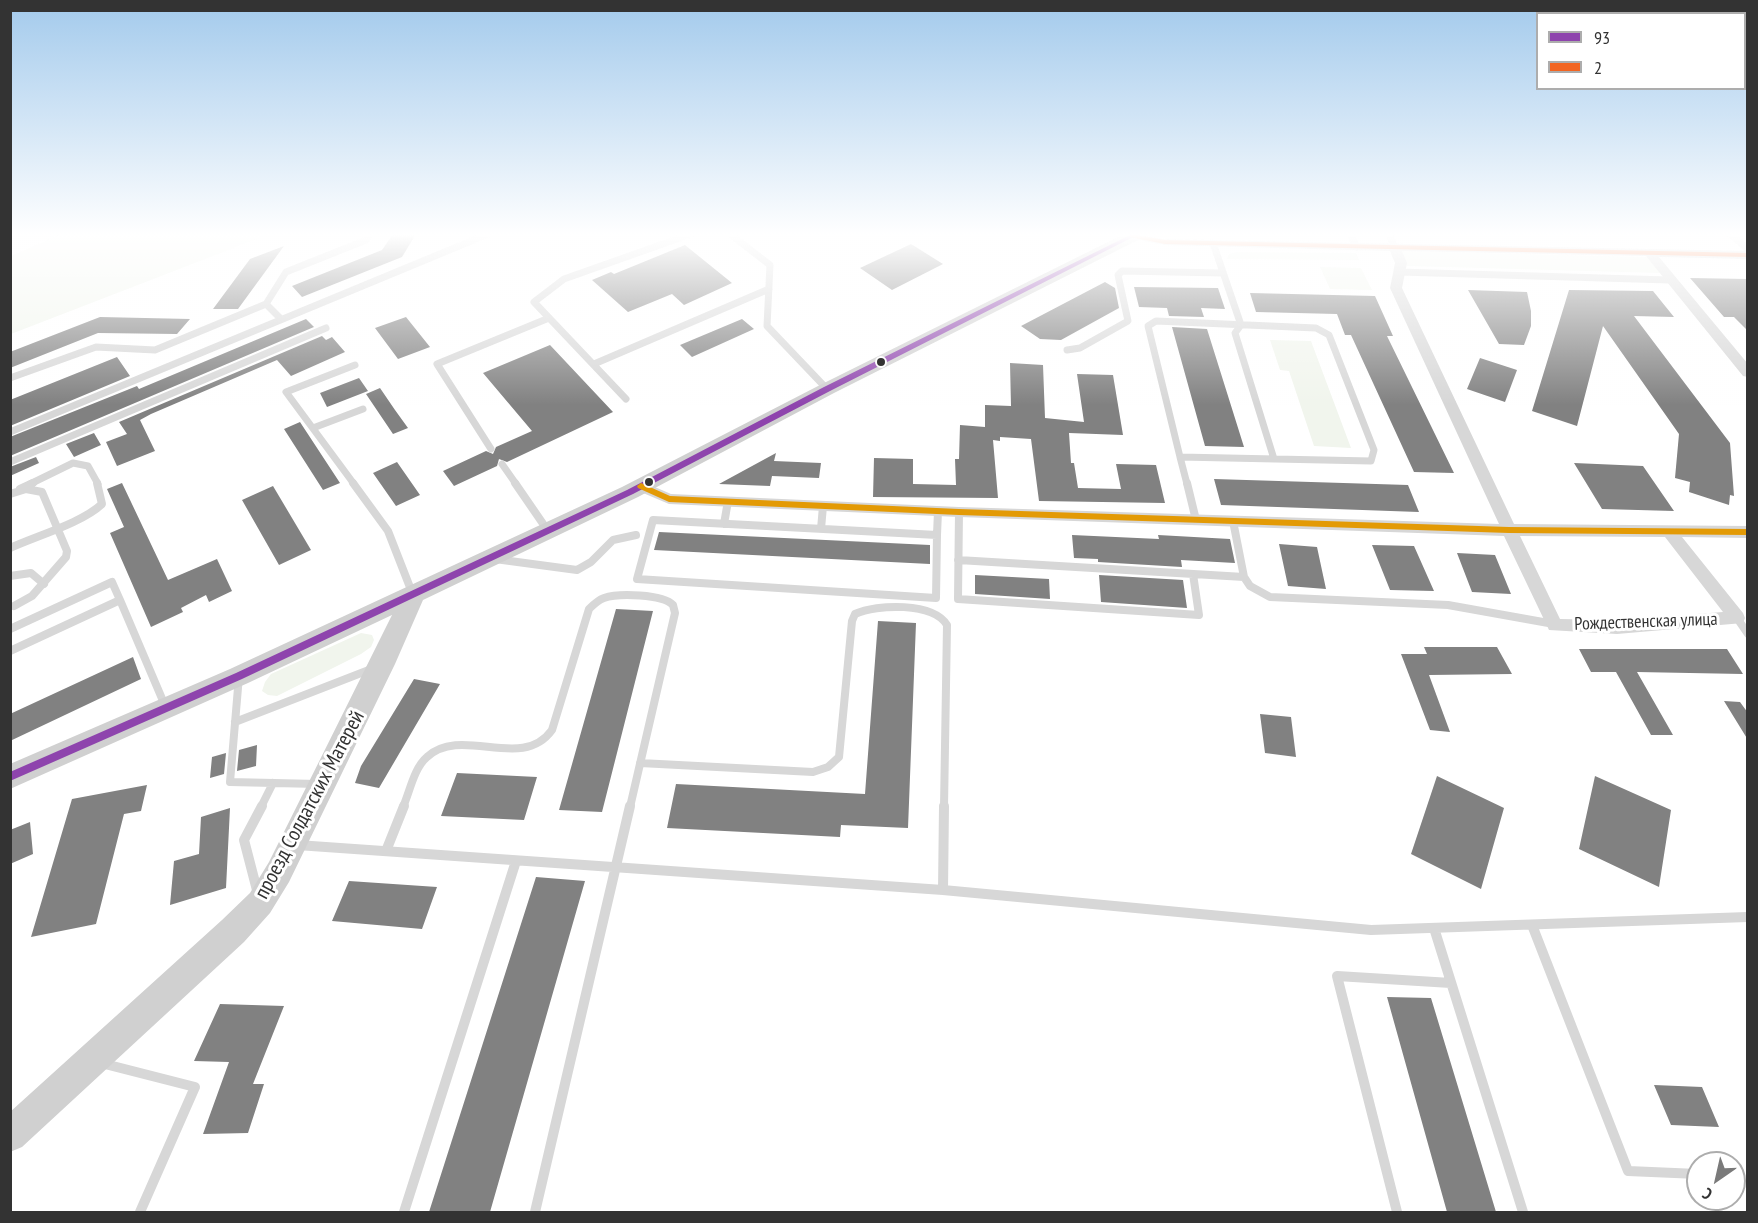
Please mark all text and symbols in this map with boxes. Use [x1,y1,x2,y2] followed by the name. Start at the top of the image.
[1536,12,1746,90] legend
[1594,26,1610,49] text: 93
[1594,56,1602,79] text: 2
[875,356,887,368] unlabelled marker
[643,476,655,488] unlabelled marker
[1574,609,1718,635] street label: Рождественская улица
[250,707,370,903] street label: проезд Солдатских Матерей
[1686,1151,1746,1211] north arrow
[1698,1184,1716,1205] text: С

